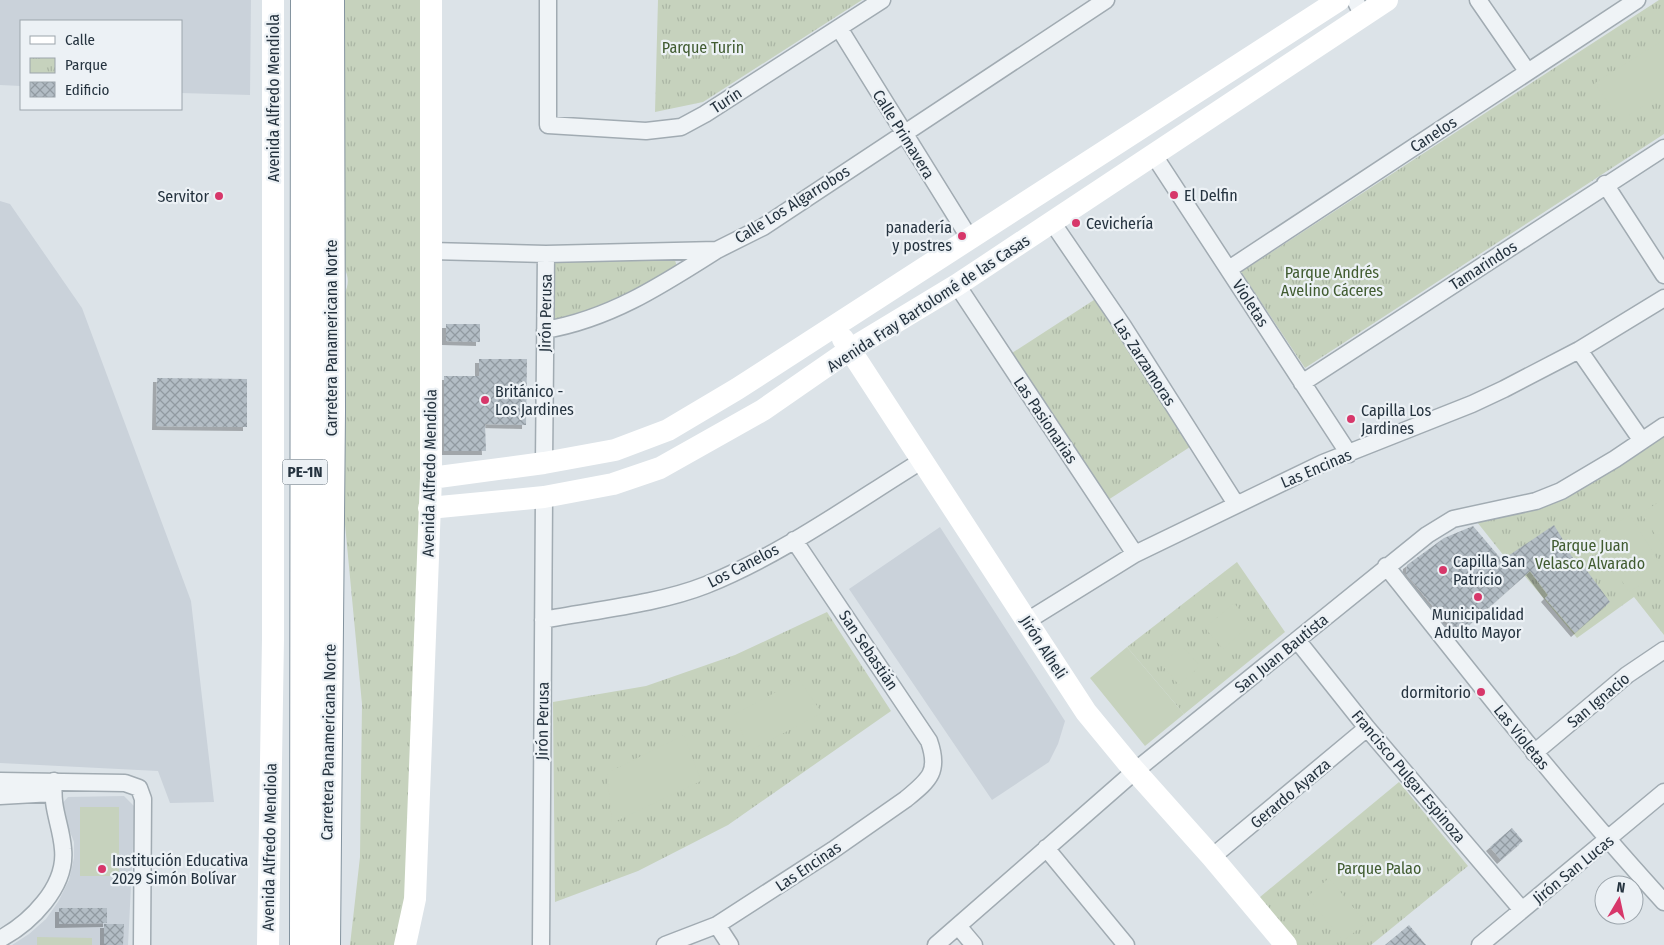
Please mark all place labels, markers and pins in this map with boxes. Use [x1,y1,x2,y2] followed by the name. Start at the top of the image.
[1184,186,1238,205] place label: El Delfin
[157,187,209,206] place label: Servitor
[1168,189,1180,201] marker: El Delfin
[213,190,225,202] marker: Servitor
[1086,214,1154,233] place label: Cevichería
[1070,217,1082,229] marker: Cevichería
[886,218,952,255] place label: panadería y postres
[956,230,968,242] marker: panadería y postres
[495,382,574,419] place label: Británico - Los Jardines
[479,394,491,406] marker: Británico - Los Jardines
[1361,401,1431,438] place label: Capilla Los Jardines
[1345,413,1357,425] marker: Capilla Los Jardines
[1453,552,1526,589] place label: Capilla San Patricio
[1437,564,1449,576] marker: Capilla San Patricio
[1472,591,1484,603] marker: Municipalidad Adulto Mayor
[1432,605,1524,642] place label: Municipalidad Adulto Mayor
[1401,683,1471,702] place label: dormitorio
[1475,686,1487,698] marker: dormitorio
[112,851,249,888] place label: Institución Educativa 2029 Simón Bolívar
[96,863,108,875] marker: Institución Educativa 2029 Simón Bolívar

